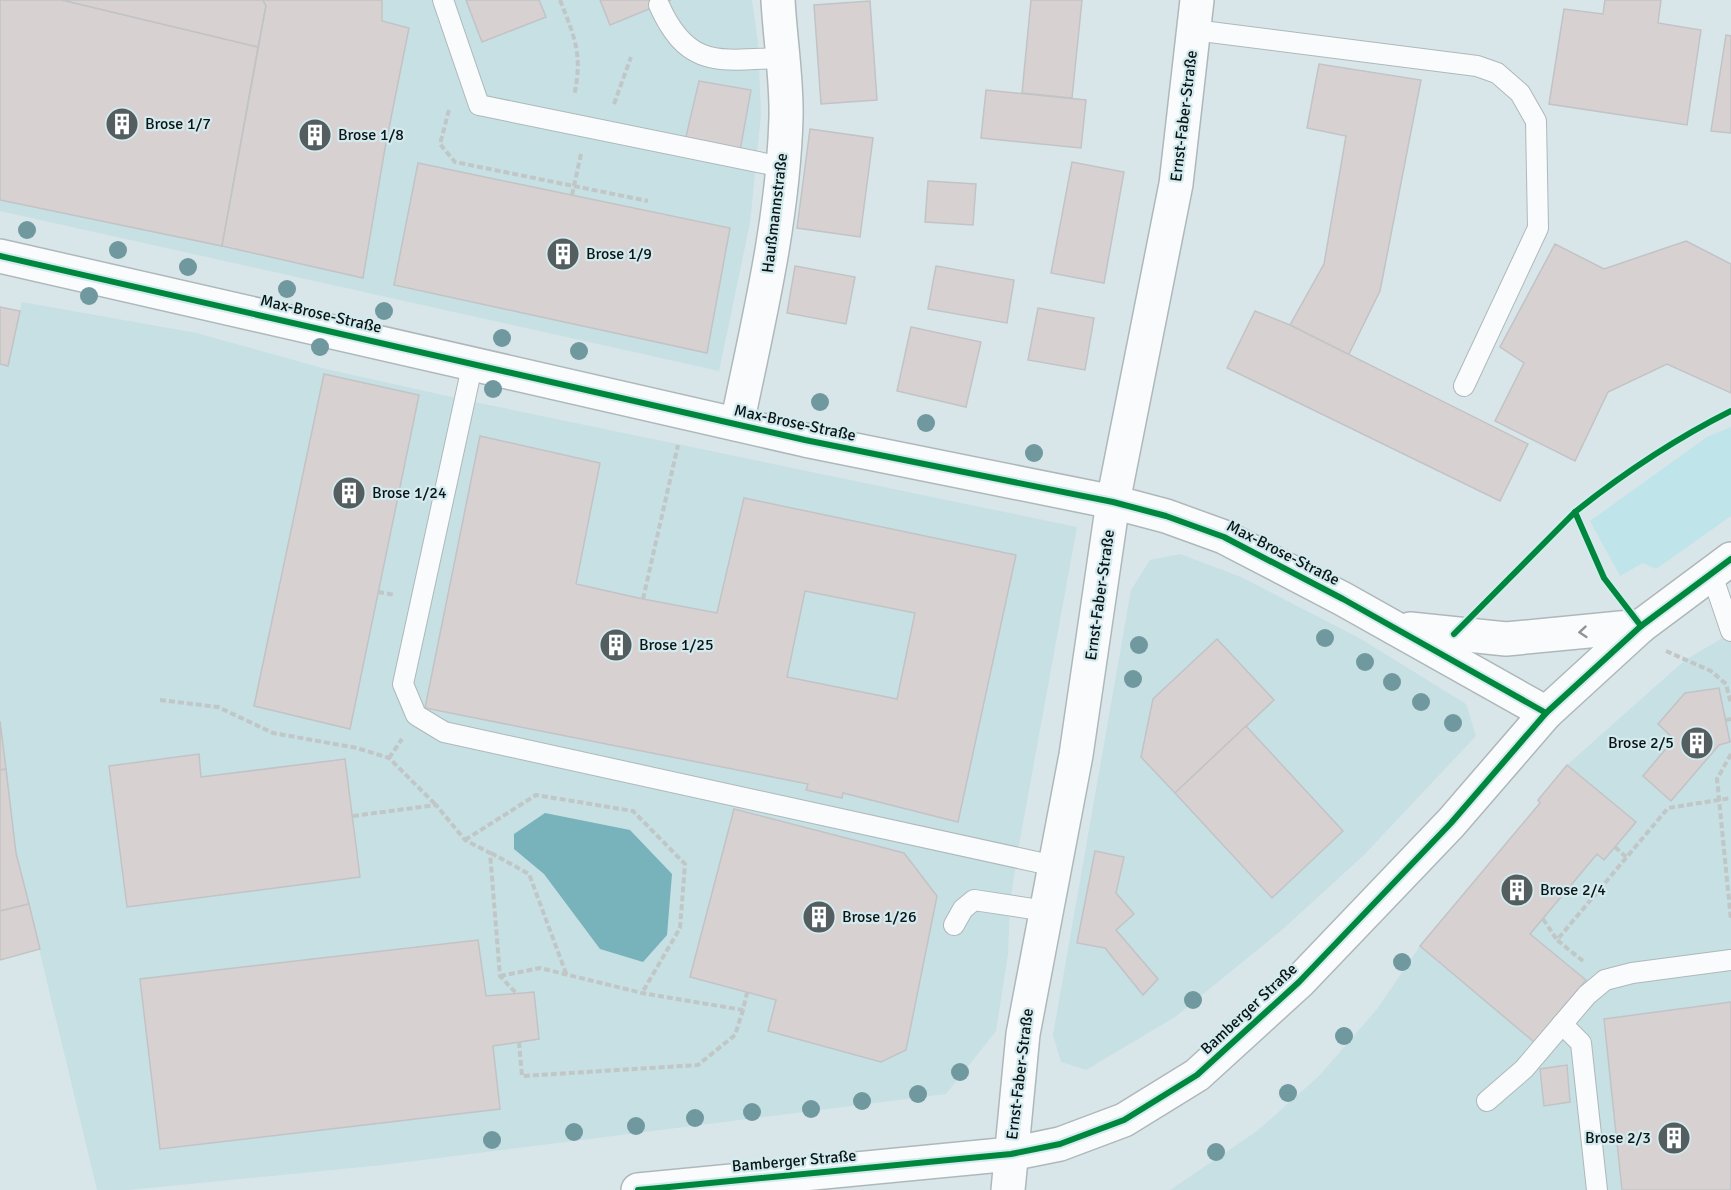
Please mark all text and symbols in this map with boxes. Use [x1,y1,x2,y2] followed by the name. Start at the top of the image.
[1166,49,1202,183] street label: Ernst-Faber-Straße
[104,106,140,142] building icon: Brose 1/7
[145,114,211,134] place label: Brose 1/7
[297,117,333,153] building icon: Brose 1/8
[338,125,404,145] place label: Brose 1/8
[758,152,792,274] street label: Haußmannstraße
[545,236,581,272] building icon: Brose 1/9
[586,244,652,264] place label: Brose 1/9
[258,290,384,338] street label: Max-Brose-Straße
[732,400,858,446] street label: Max-Brose-Straße
[331,475,367,511] building icon: Brose 1/24
[372,483,447,503] place label: Brose 1/24
[1223,516,1343,590] street label: Max-Brose-Straße
[1081,528,1119,662] street label: Ernst-Faber-Straße
[1578,625,1588,638] one-way arrow
[598,627,634,663] building icon: Brose 1/25
[639,635,714,655] place label: Brose 1/25
[1679,725,1715,761] building icon: Brose 2/5
[1608,733,1674,753] place label: Brose 2/5
[1499,872,1535,908] building icon: Brose 2/4
[1540,880,1606,900] place label: Brose 2/4
[801,899,837,935] building icon: Brose 1/26
[842,907,917,927] place label: Brose 1/26
[1196,959,1302,1059] street label: Bamberger Straße
[1002,1007,1038,1141] street label: Ernst-Faber-Straße
[1656,1120,1692,1156] building icon: Brose 2/3
[1585,1128,1651,1148] place label: Brose 2/3
[731,1146,857,1176] street label: Bamberger Straße

